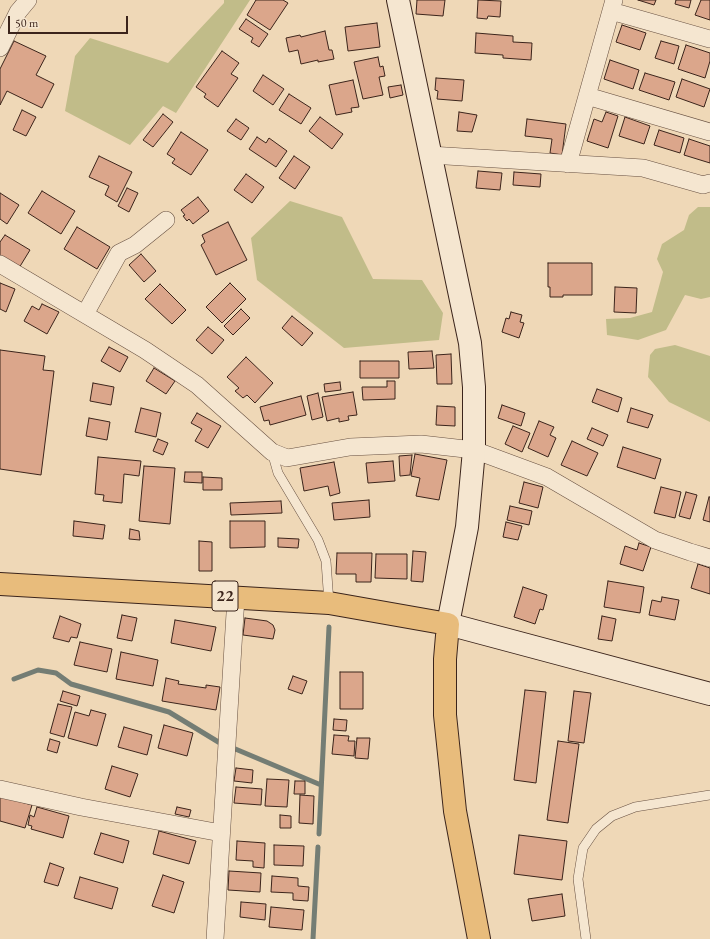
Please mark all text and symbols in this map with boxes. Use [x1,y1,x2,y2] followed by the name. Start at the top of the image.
[10,8,130,34] scale bar
[15,15,38,31] text: 50 m
[212,581,238,611] road number: 22

